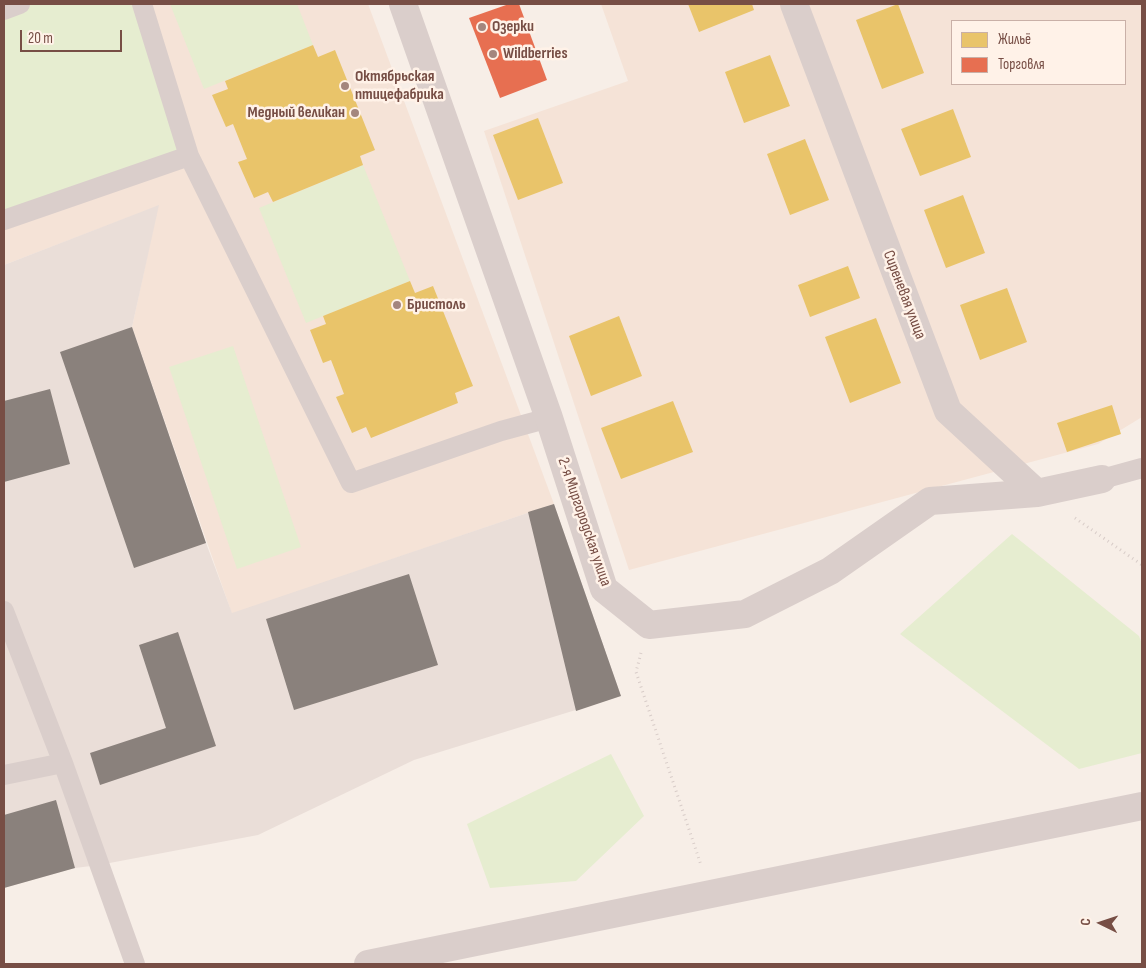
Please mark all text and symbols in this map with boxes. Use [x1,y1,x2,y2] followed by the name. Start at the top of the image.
[492,17,534,37] place label: Озерки
[22,20,125,52] scale bar
[951,20,1126,85] legend
[476,21,488,33] marker: Озерки
[28,29,53,48] text: 20 m
[998,30,1031,49] text: Жильё
[503,44,568,64] place label: Wildberries
[487,48,499,60] marker: Wildberries
[998,55,1045,74] text: Торговля
[355,67,444,105] place label: Октябрьская птицефабрика
[339,80,351,92] marker: Октябрьская птицефабрика
[248,103,345,123] place label: Медный великан
[349,107,361,119] marker: Медный великан
[878,248,930,342] street label: Сиреневая улица
[407,295,466,315] place label: Бристоль
[391,299,403,311] marker: Бристоль
[553,455,615,589] street label: 2-я Миргородская улица
[1076,898,1126,948] north arrow
[1077,918,1094,926] text: С

